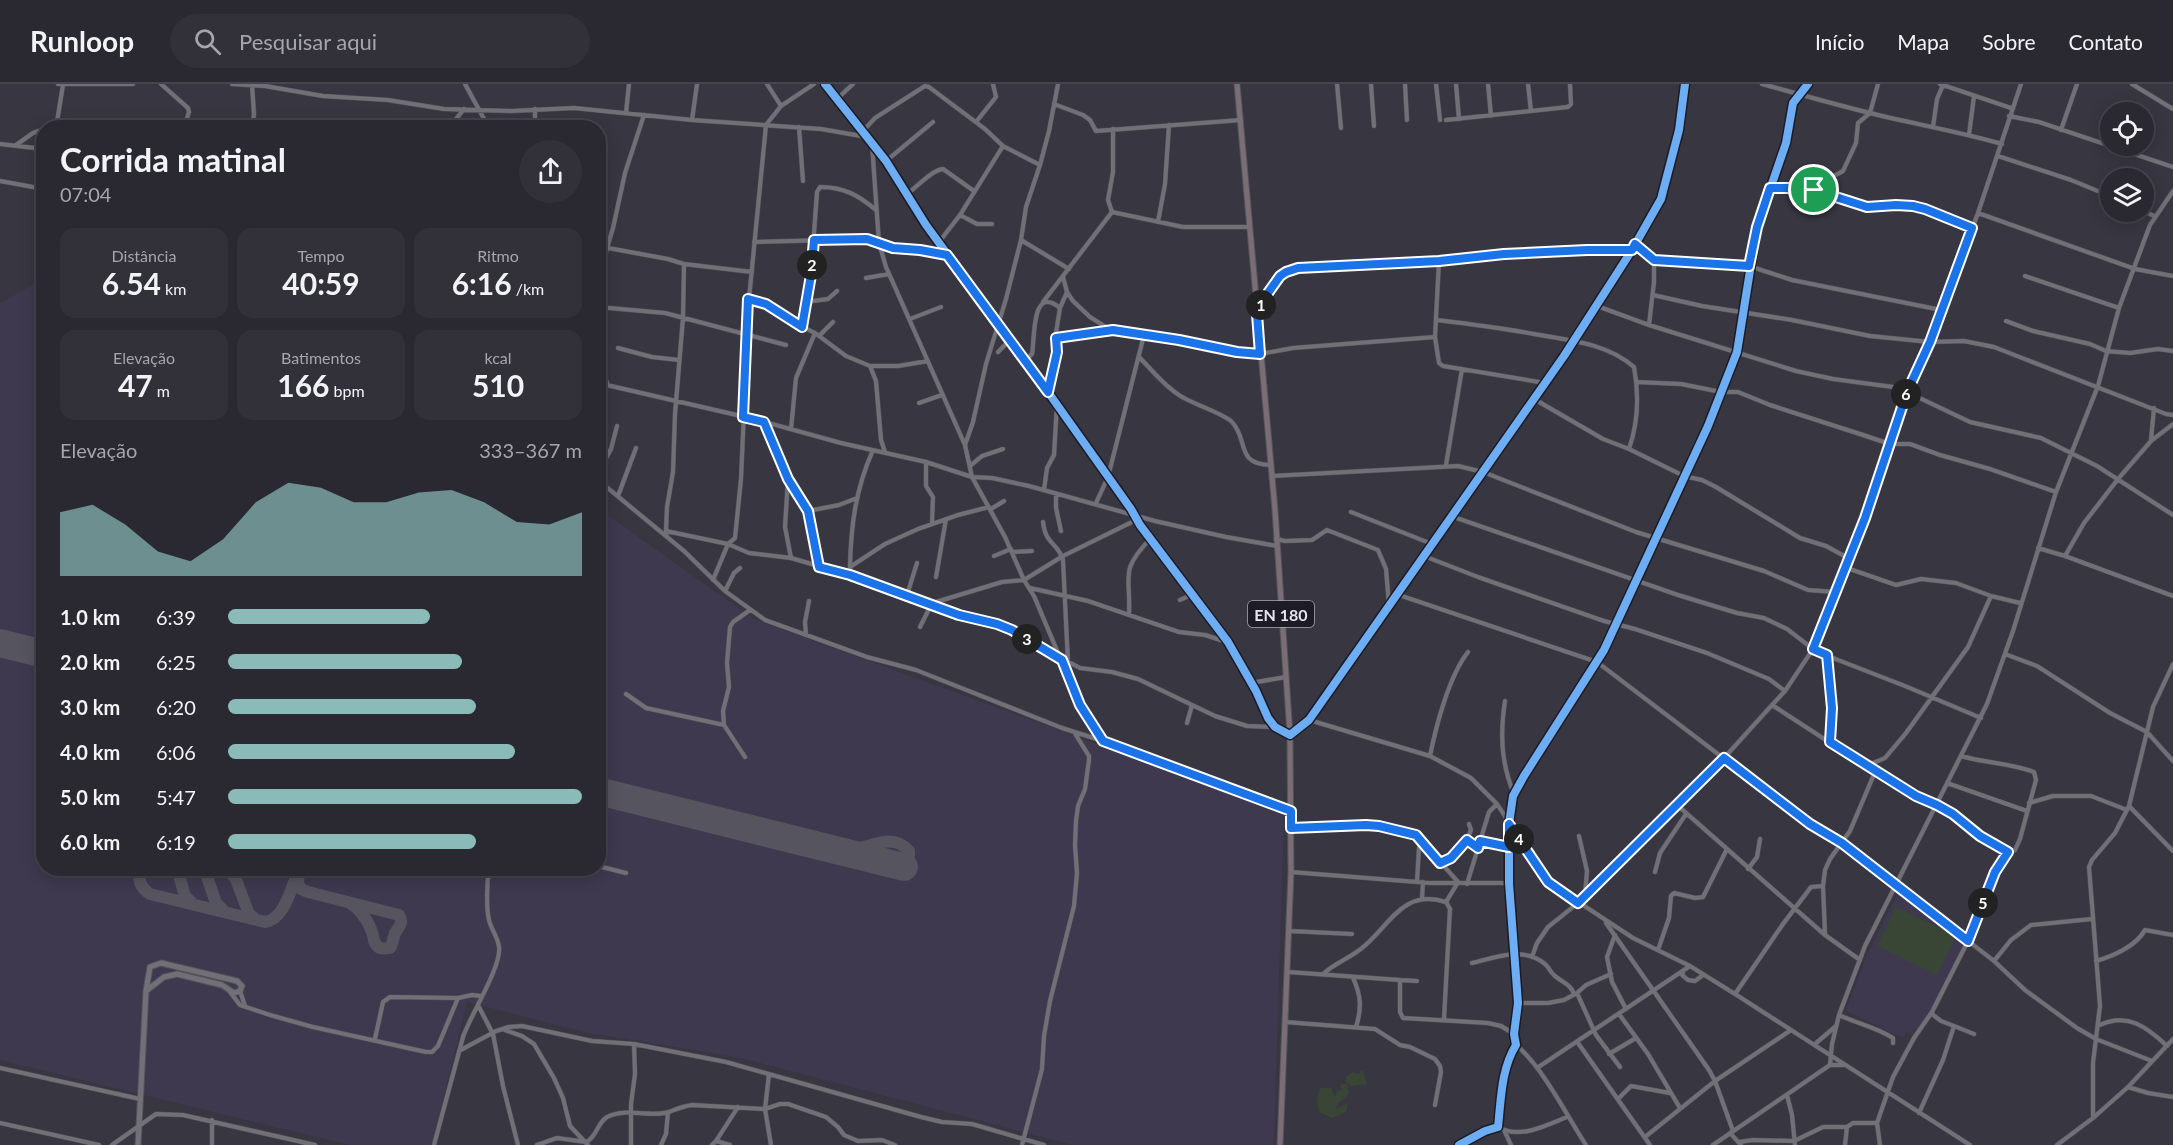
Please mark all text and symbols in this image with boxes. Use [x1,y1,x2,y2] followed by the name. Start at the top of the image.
[170,14,590,68] search box
[30,24,134,58] text: Runloop
[191,25,224,58] icon: search
[239,28,377,55] text: Pesquisar aqui
[1815,29,1864,54] text: Início
[1897,29,1949,54] text: Mapa
[1982,29,2035,54] text: Sobre
[2068,29,2143,54] text: Contato
[2100,102,2154,222] map controls
[2100,102,2154,156] button: locate
[60,139,286,179] text: Corrida matinal
[519,140,582,203] button: share
[1788,164,1839,215] pin
[2100,168,2154,222] button: layers
[1797,173,1830,206] icon: arrive
[60,182,111,206] text: 07:04
[112,246,176,265] text: Distância
[297,246,345,265] text: Tempo
[477,246,519,265] text: Ritmo
[797,250,827,280] pin: 2
[807,255,817,274] text: 2
[102,265,161,301] text: 6.54
[282,265,360,301] text: 40:59
[452,265,512,301] text: 6:16
[161,279,186,298] text: km
[512,279,544,298] text: /km
[1246,290,1276,320] pin: 1
[1256,295,1266,314] text: 1
[113,348,175,367] text: Elevação
[281,348,361,367] text: Batimentos
[484,348,512,367] text: kcal
[118,367,153,403] text: 47
[277,367,330,403] text: 166
[472,367,524,403] text: 510
[1891,379,1921,409] pin: 6
[153,381,170,400] text: m
[330,381,365,400] text: bpm
[1901,384,1911,403] text: 6
[60,438,137,462] text: Elevação
[479,438,582,462] text: 333–367 m
[1248,601,1314,627] road number: EN 180
[60,605,120,629] text: 1.0 km
[156,605,196,629] text: 6:39
[1012,624,1042,654] pin: 3
[1022,629,1032,648] text: 3
[60,650,120,674] text: 2.0 km
[156,650,196,674] text: 6:25
[60,695,120,719] text: 3.0 km
[156,695,196,719] text: 6:20
[60,740,120,764] text: 4.0 km
[156,740,196,764] text: 6:06
[60,785,120,809] text: 5.0 km
[156,785,196,809] text: 5:47
[1504,824,1534,854] pin: 4
[1514,829,1524,848] text: 4
[60,830,120,854] text: 6.0 km
[156,830,196,854] text: 6:19
[1968,888,1998,918] pin: 5
[1978,893,1988,912] text: 5

